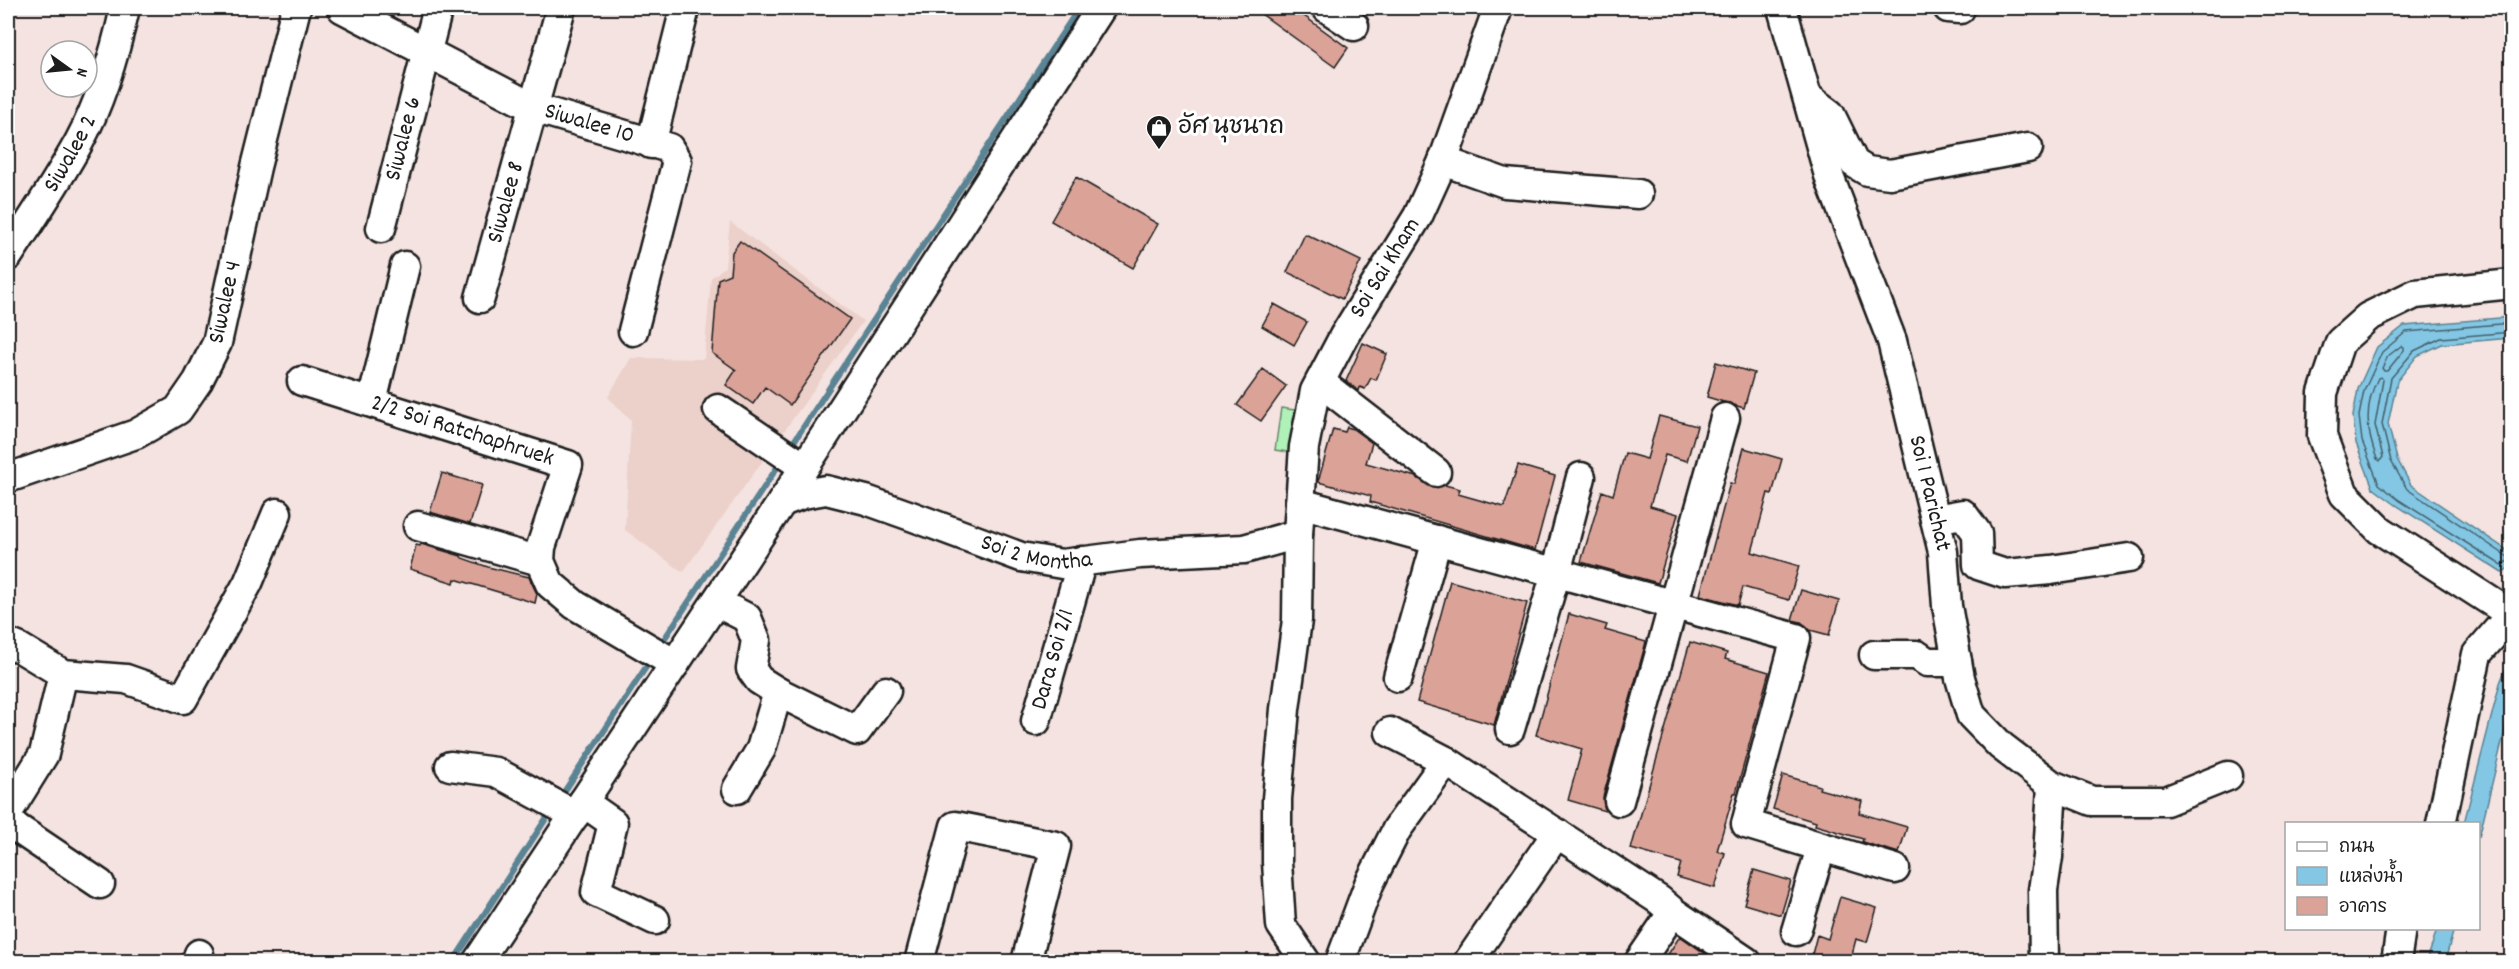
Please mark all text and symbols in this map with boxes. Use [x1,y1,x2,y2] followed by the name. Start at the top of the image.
[39,39,99,99] north arrow
[69,65,93,79] text: N
[377,93,431,185] street label: Siwalee 6
[540,95,638,154] street label: Siwalee 10
[36,110,107,200] street label: Siwalee 2
[1178,111,1284,145] place label: อัศ นุชนาถ
[1144,113,1174,151] shop icon: อัศ นุชนาถ
[479,158,534,248] street label: Siwalee 8
[1342,211,1430,325] street label: Soi Sai Kham
[200,258,252,347] street label: Siwalee 4
[366,387,558,476] street label: 2/2 Soi Ratchaphruek
[1898,432,1959,555] street label: Soi 1 Parichat
[975,526,1095,581] street label: Soi 2 Montha
[1023,605,1084,714] street label: Dara Soi 2/1
[2285,822,2480,930] legend
[2339,836,2374,861] text: ถนน
[2339,859,2403,891] text: แหล่งน้ำ
[2339,896,2387,921] text: อาคาร

